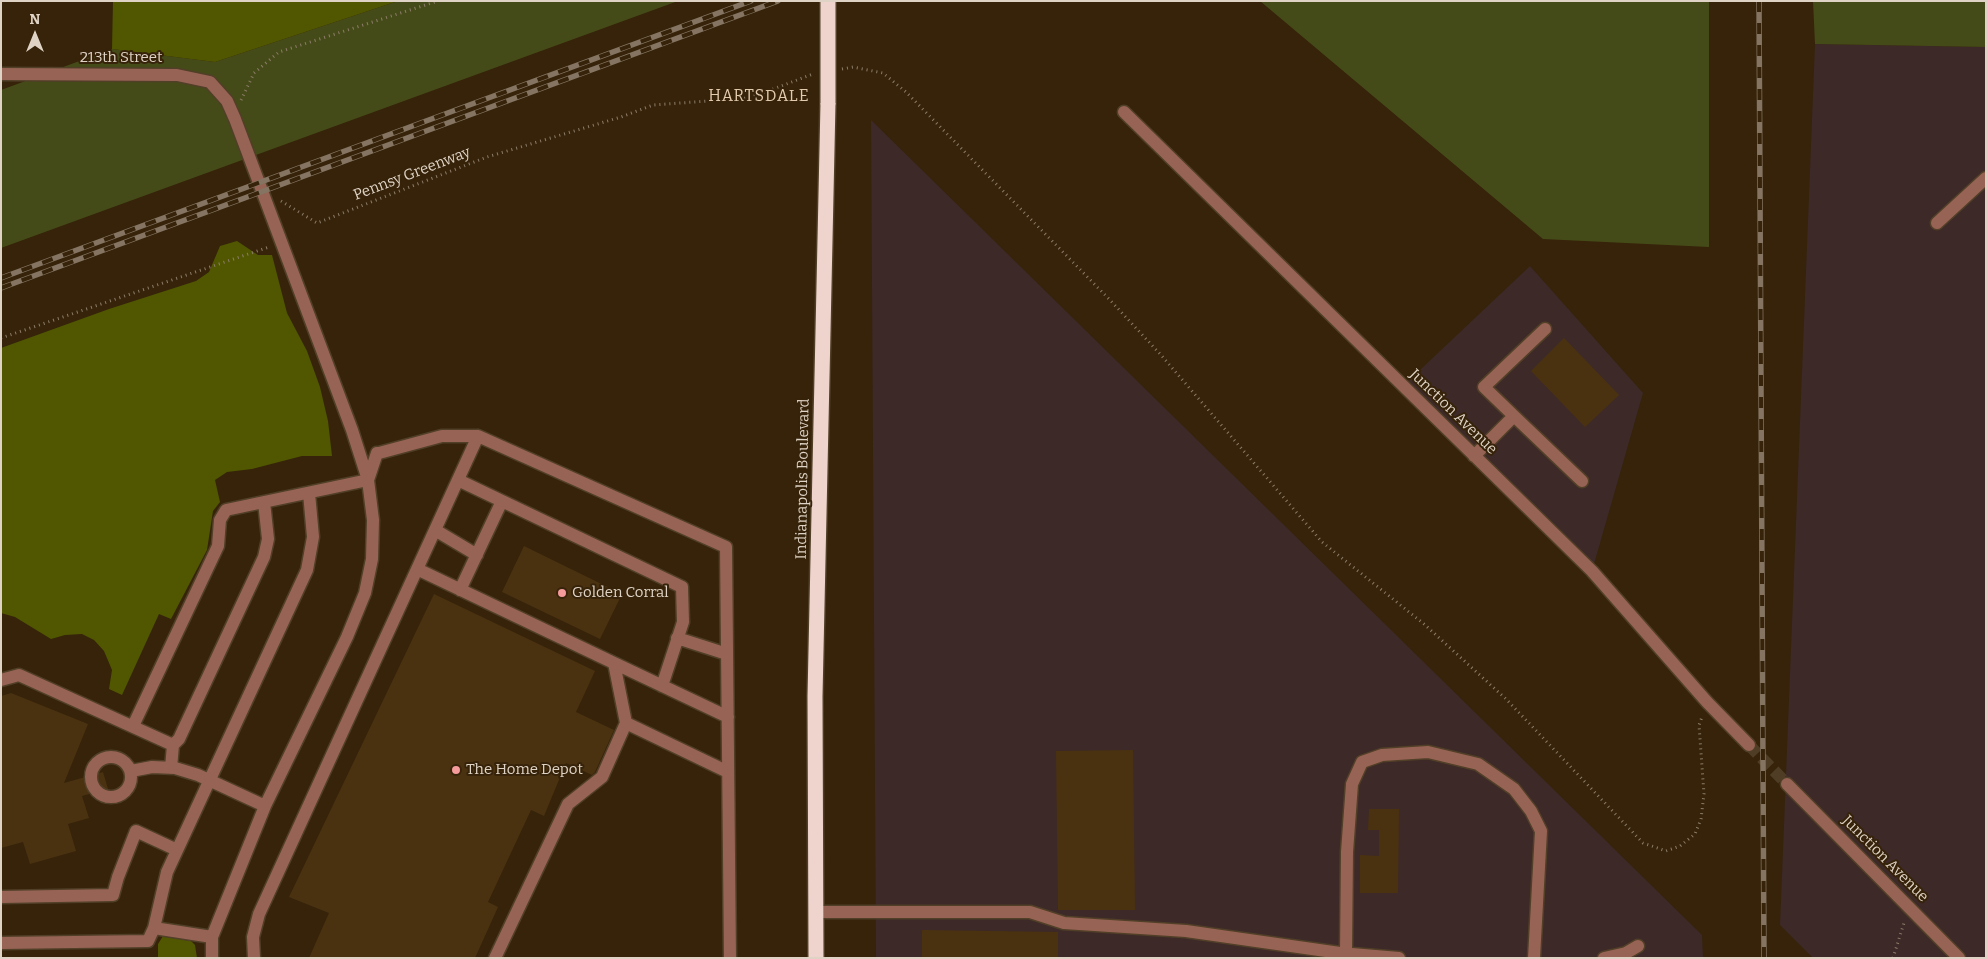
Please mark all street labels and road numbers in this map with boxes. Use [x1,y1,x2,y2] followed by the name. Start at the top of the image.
[80,49,162,67] street label: 213th Street
[351,143,473,205] street label: Pennsy Greenway
[1405,366,1501,458] street label: Junction Avenue
[793,398,813,560] street label: Indianapolis Boulevard
[1838,812,1932,906] street label: Junction Avenue

